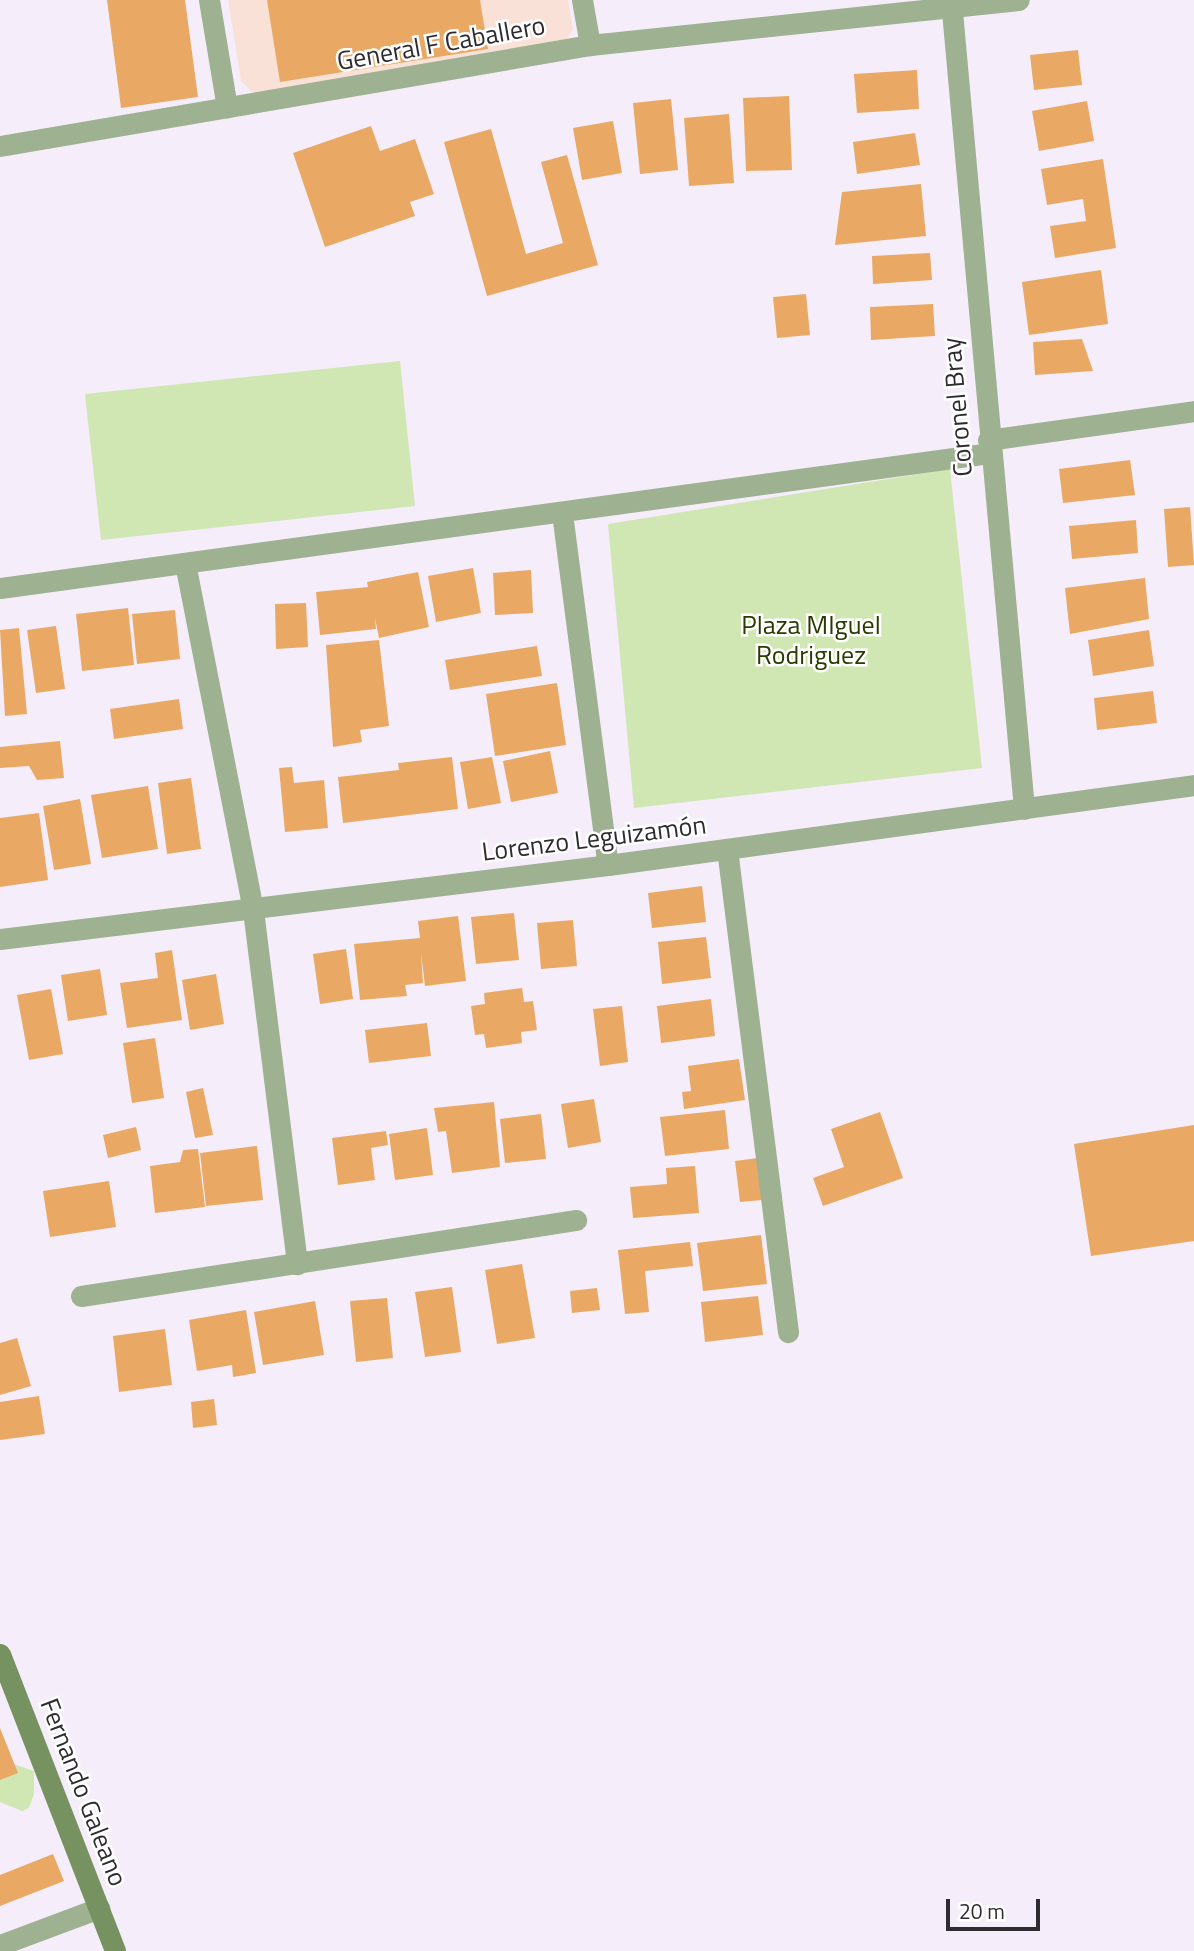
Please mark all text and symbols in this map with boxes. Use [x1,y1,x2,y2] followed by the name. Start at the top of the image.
[334,9,548,77] street label: General F Caballero
[935,336,979,478] street label: Coronel Bray
[741,609,881,670] park label: Plaza MIguel Rodriguez
[480,809,708,867] street label: Lorenzo Leguizamón
[34,1694,134,1890] street label: Fernando Galeano
[949,1884,1044,1928] scale bar
[959,1895,1005,1927] text: 20 m

